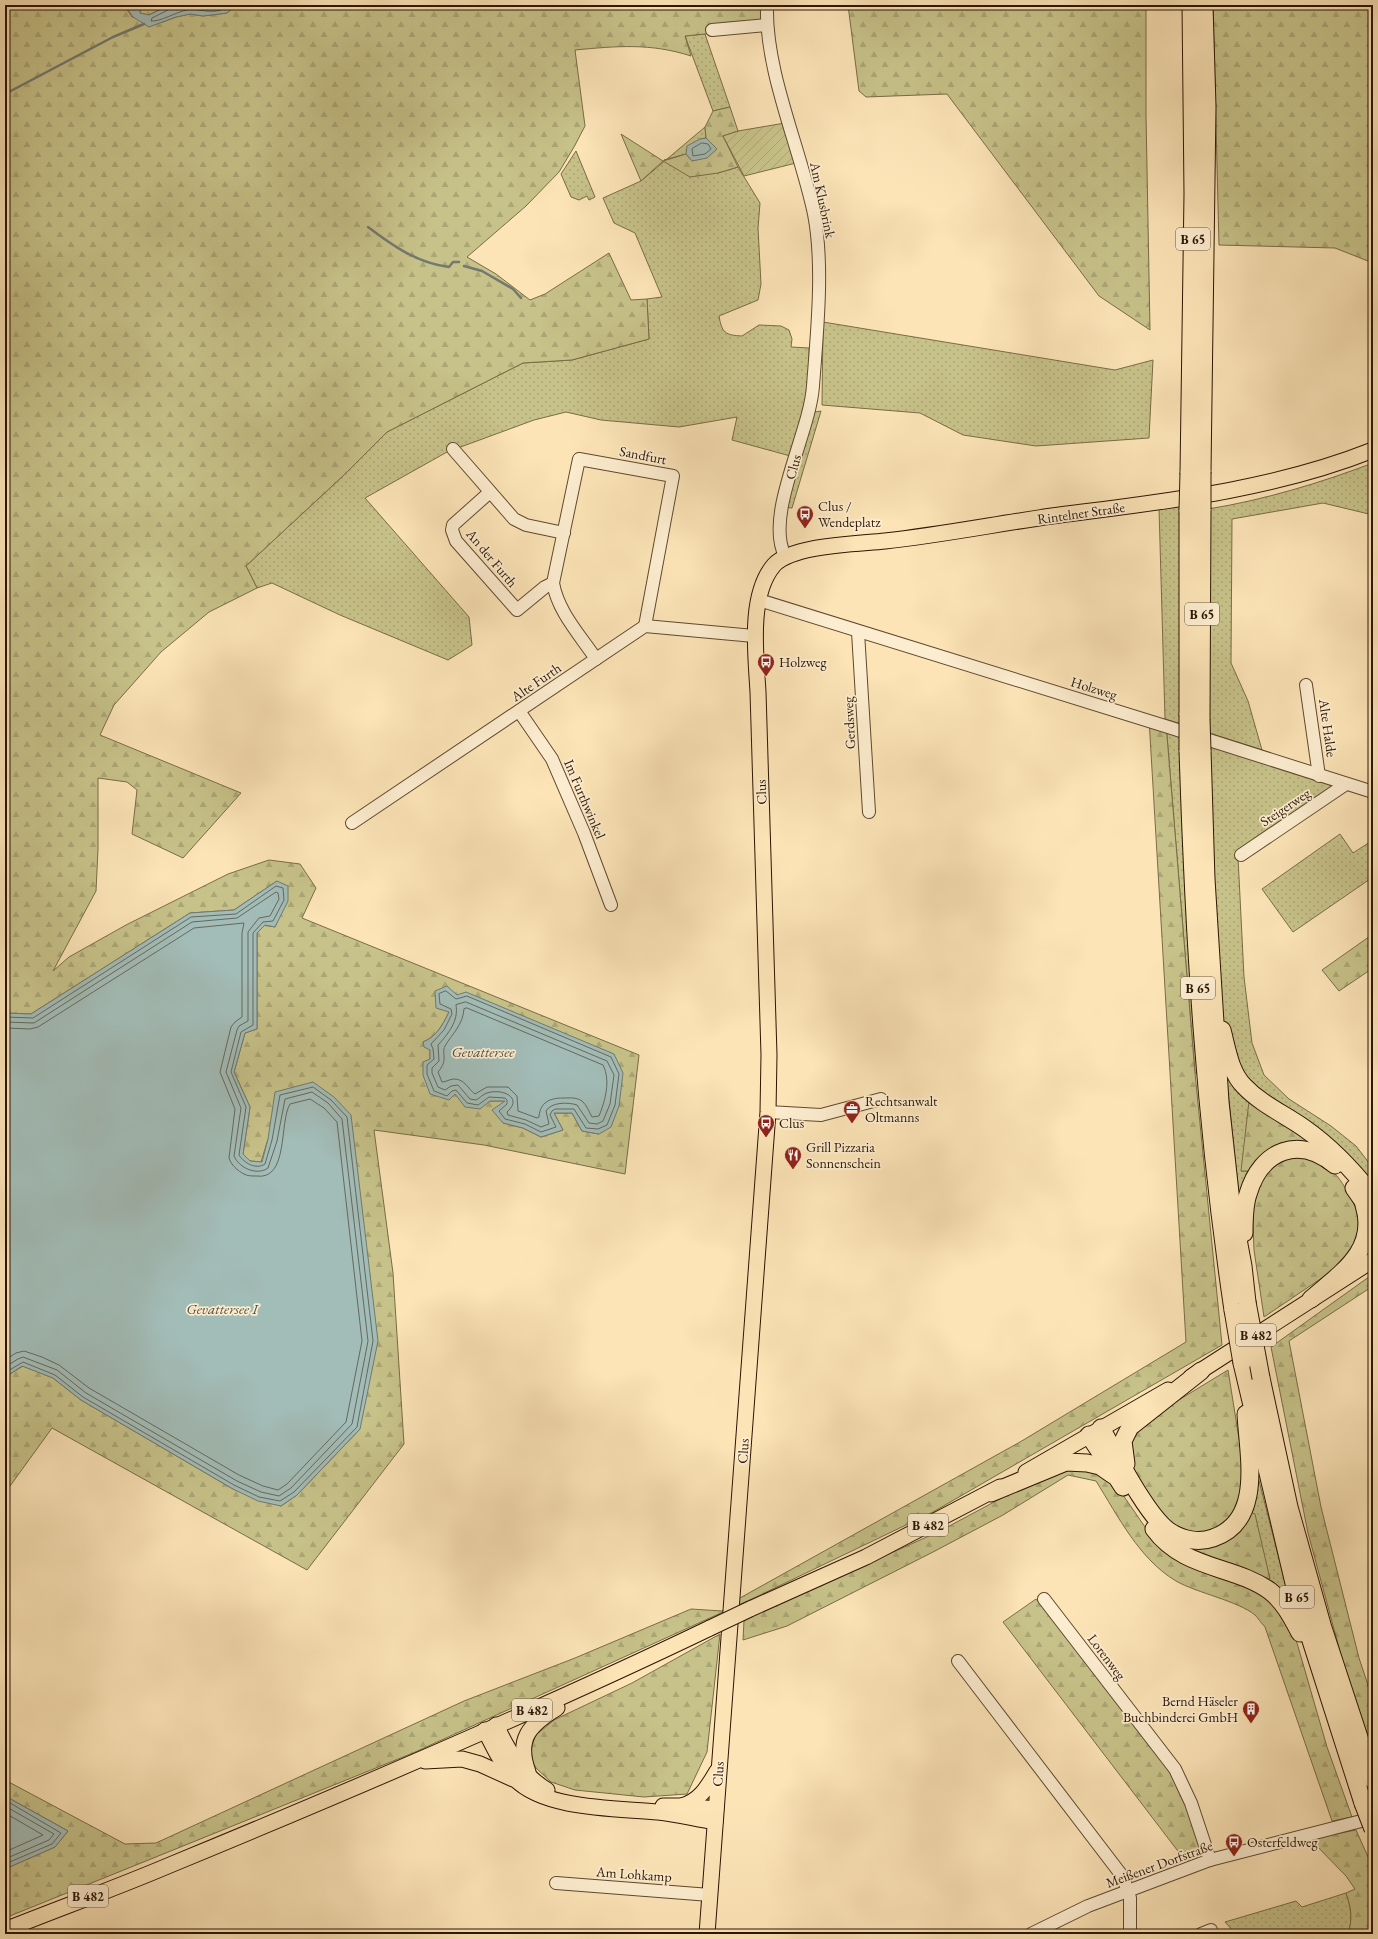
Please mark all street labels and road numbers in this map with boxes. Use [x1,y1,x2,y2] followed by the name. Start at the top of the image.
[806,159,840,240] street label: Am Klusbrink
[1176,228,1210,250] road number: B 65
[618,442,669,468] street label: Sandfurt
[781,452,805,482] street label: Clus
[1036,498,1126,528] street label: Rintelner Straße
[462,524,522,591] street label: An der Furth
[1185,603,1219,625] road number: B 65
[507,659,564,706] street label: Alte Furth
[1069,672,1120,704] street label: Holzweg
[839,695,859,750] street label: Gerdsweg
[1315,697,1341,759] street label: Alte Halde
[560,756,610,842] street label: Im Furthwinkel
[752,779,770,805] street label: Clus
[1256,783,1314,830] street label: Steigerweg
[1181,977,1215,999] road number: B 65
[1236,1324,1276,1346] road number: B 482
[733,1437,753,1464] street label: Clus
[908,1514,948,1536] road number: B 482
[1280,1586,1314,1608] road number: B 65
[1084,1630,1131,1684] street label: Lorenweg
[512,1699,552,1721] road number: B 482
[708,1760,728,1787] street label: Clus
[1103,1836,1215,1892] street label: Meißener Dorfstraße
[595,1862,672,1886] street label: Am Lohkamp
[68,1885,108,1907] road number: B 482

